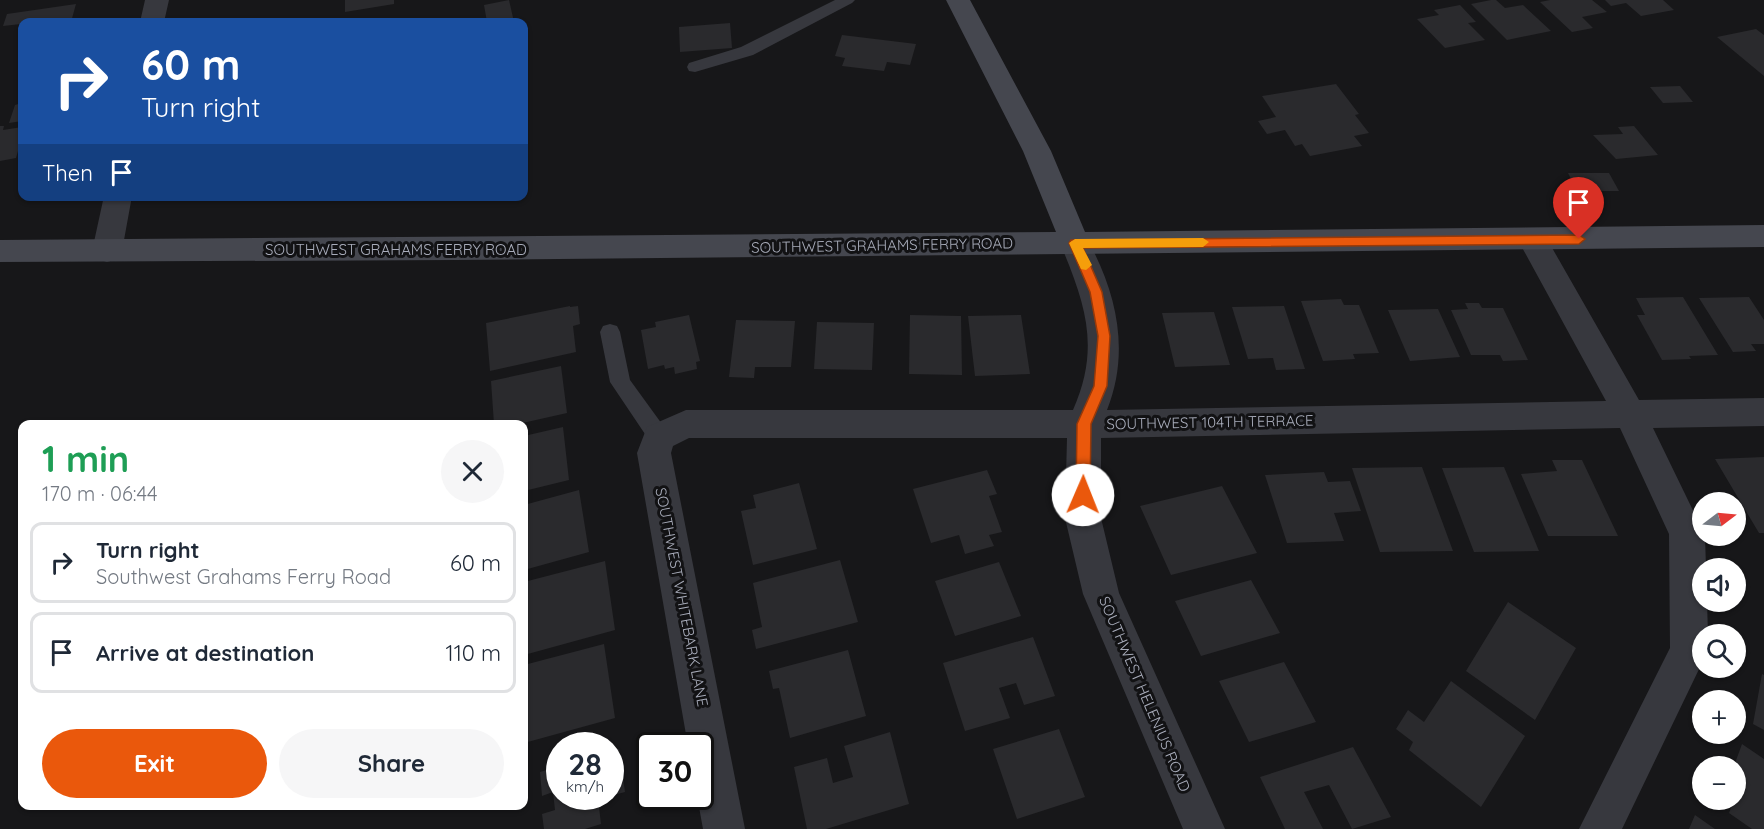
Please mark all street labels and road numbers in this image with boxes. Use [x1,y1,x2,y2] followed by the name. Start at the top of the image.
[751,233,1013,257] street label: SOUTHWEST GRAHAMS FERRY ROAD
[265,240,527,259] street label: SOUTHWEST GRAHAMS FERRY ROAD
[1106,411,1314,433] street label: SOUTHWEST 104TH TERRACE
[651,486,713,708] street label: SOUTHWEST WHITEBARK LANE
[1095,593,1195,795] street label: SOUTHWEST HELENIUS ROAD

